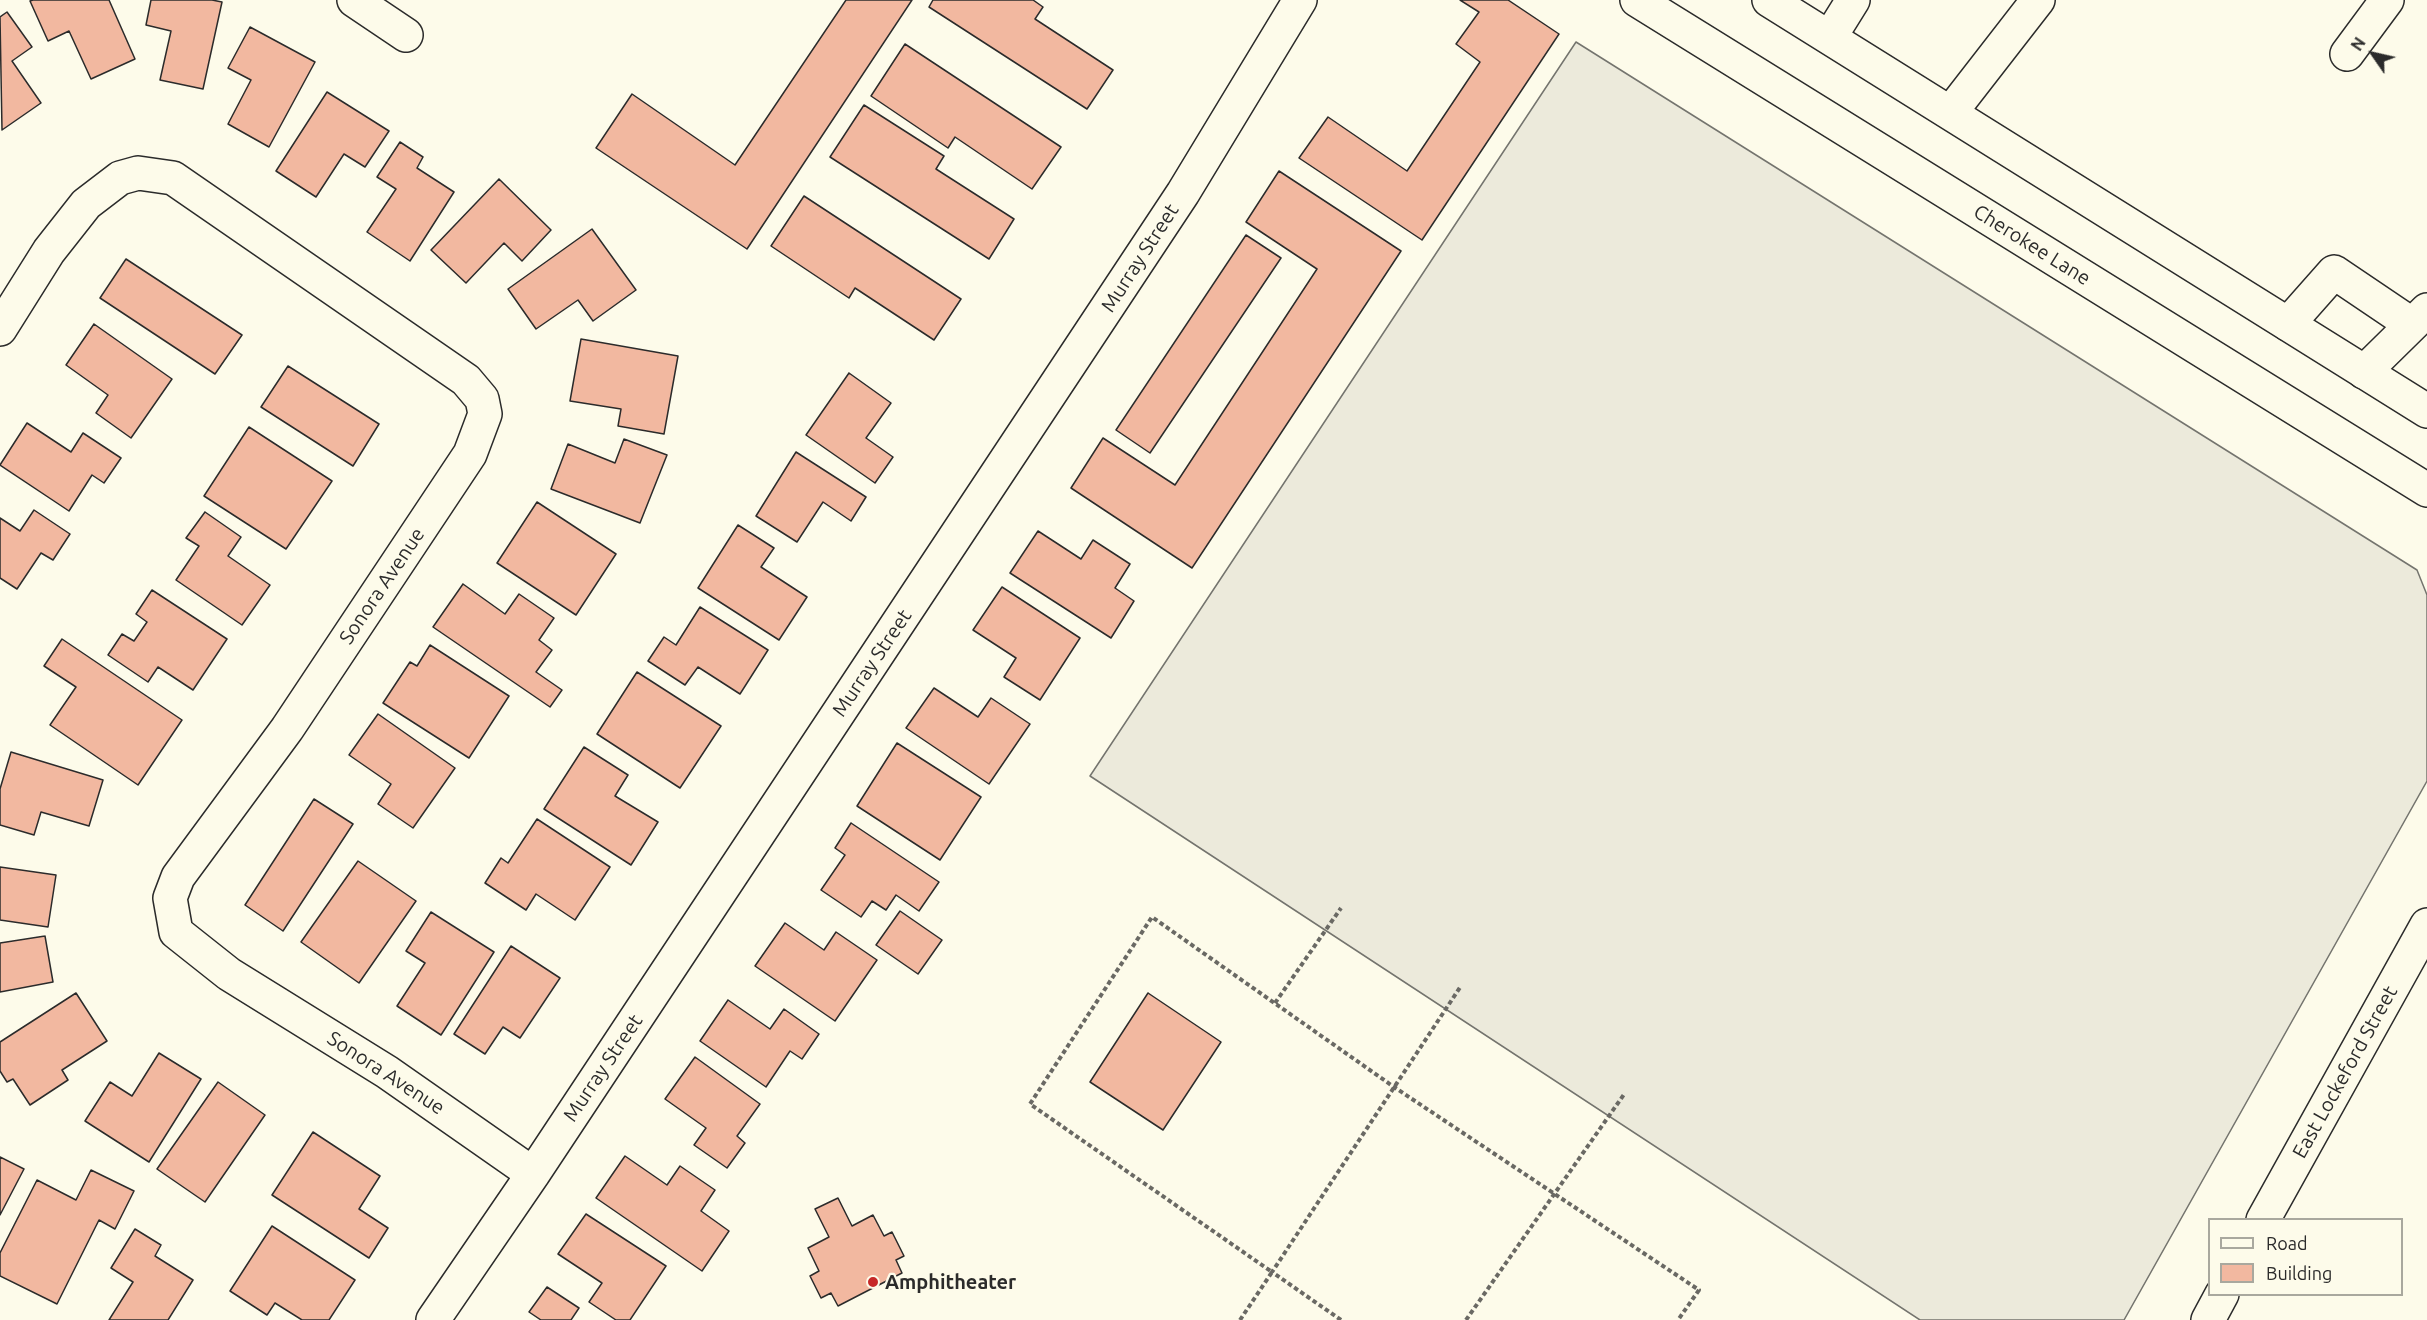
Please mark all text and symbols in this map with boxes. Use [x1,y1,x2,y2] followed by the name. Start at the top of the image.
[2343,24,2403,84] north arrow
[2347,34,2369,54] text: N
[1096,199,1184,317] street label: Murray Street
[1969,199,2095,291] street label: Cherokee Lane
[334,523,430,649] street label: Sonora Avenue
[827,605,917,721] street label: Murray Street
[2288,982,2402,1162] street label: East Lockeford Street
[558,1010,648,1126] street label: Murray Street
[323,1026,449,1120] street label: Sonora Avenue
[2208,1218,2403,1296] legend
[2266,1233,2308,1253] text: Road
[2266,1263,2332,1283] text: Building
[885,1270,1016,1294] place label: Amphitheater
[866,1275,880,1289] marker: Amphitheater

